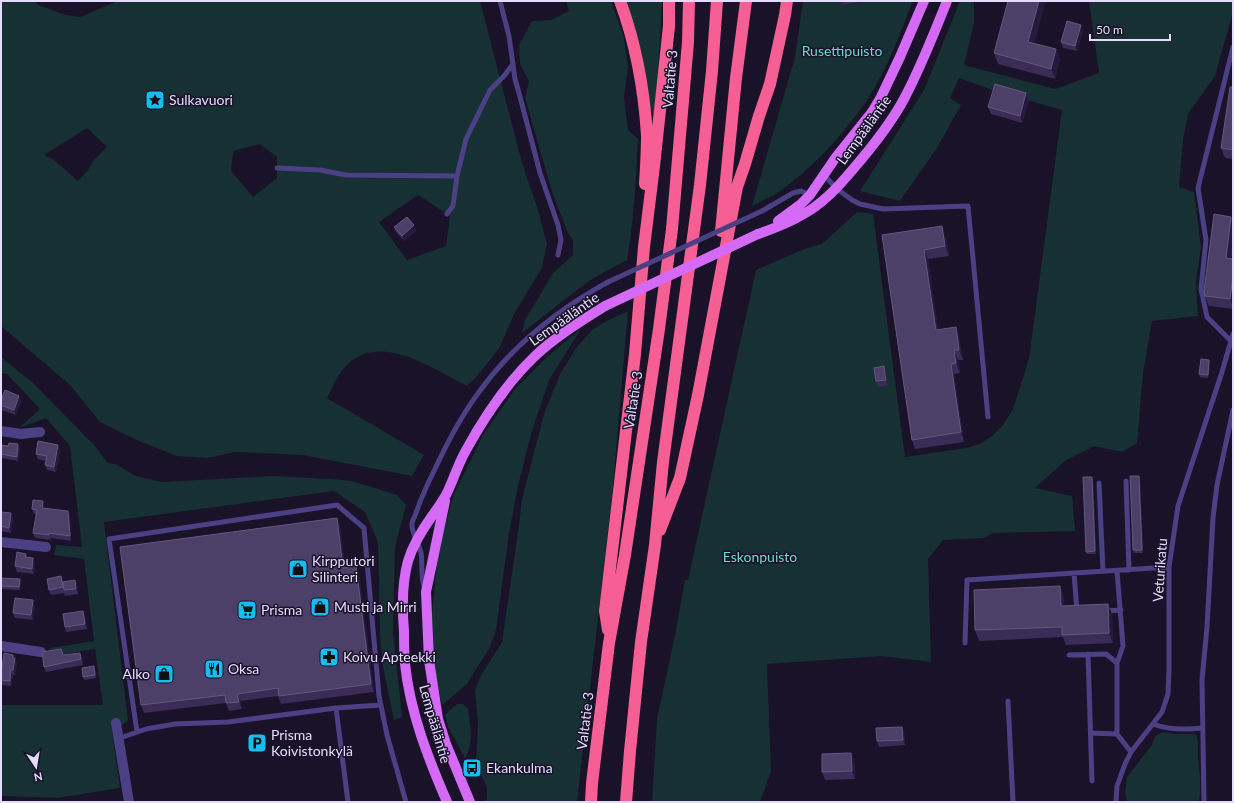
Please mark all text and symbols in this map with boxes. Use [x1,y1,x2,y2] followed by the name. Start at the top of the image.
[1090,16,1170,42] scale bar
[1096,22,1123,37] text: 50 m
[802,42,882,59] park label: Rusettipuisto
[658,49,681,109] street label: Valtatie 3
[144,89,166,111] place icon: Sulkavuori
[169,91,233,108] place label: Sulkavuori
[833,92,894,168] street label: Lempääläntie
[526,288,602,349] street label: Lempääläntie
[620,370,645,430] street label: Valtatie 3
[1149,538,1170,602] street label: Veturikatu
[723,548,797,565] park label: Eskonpuisto
[312,552,375,585] place label: Kirpputori Silinteri
[287,558,309,580] shop icon: Kirpputori Silinteri
[309,596,331,618] shop icon: Musti ja Mirri
[334,598,417,615] place label: Musti ja Mirri
[236,599,258,621] supermarket icon: Prisma
[261,601,302,618] place label: Prisma
[318,646,340,668] pharmacy icon: Koivu Apteekki
[343,648,436,665] place label: Koivu Apteekki
[203,658,225,680] restaurant icon: Oksa
[228,660,259,677] place label: Oksa
[153,663,175,685] shop icon: Alko
[123,665,150,682] place label: Alko
[416,682,455,765] street label: Lempääläntie
[573,691,596,751] street label: Valtatie 3
[271,726,353,759] place label: Prisma Koivistonkylä
[246,732,268,754] parking icon: Prisma Koivistonkylä
[16,747,56,787] north arrow
[461,757,483,779] bus stop icon: Ekankulma
[486,759,553,776] place label: Ekankulma
[33,770,44,785] text: N

